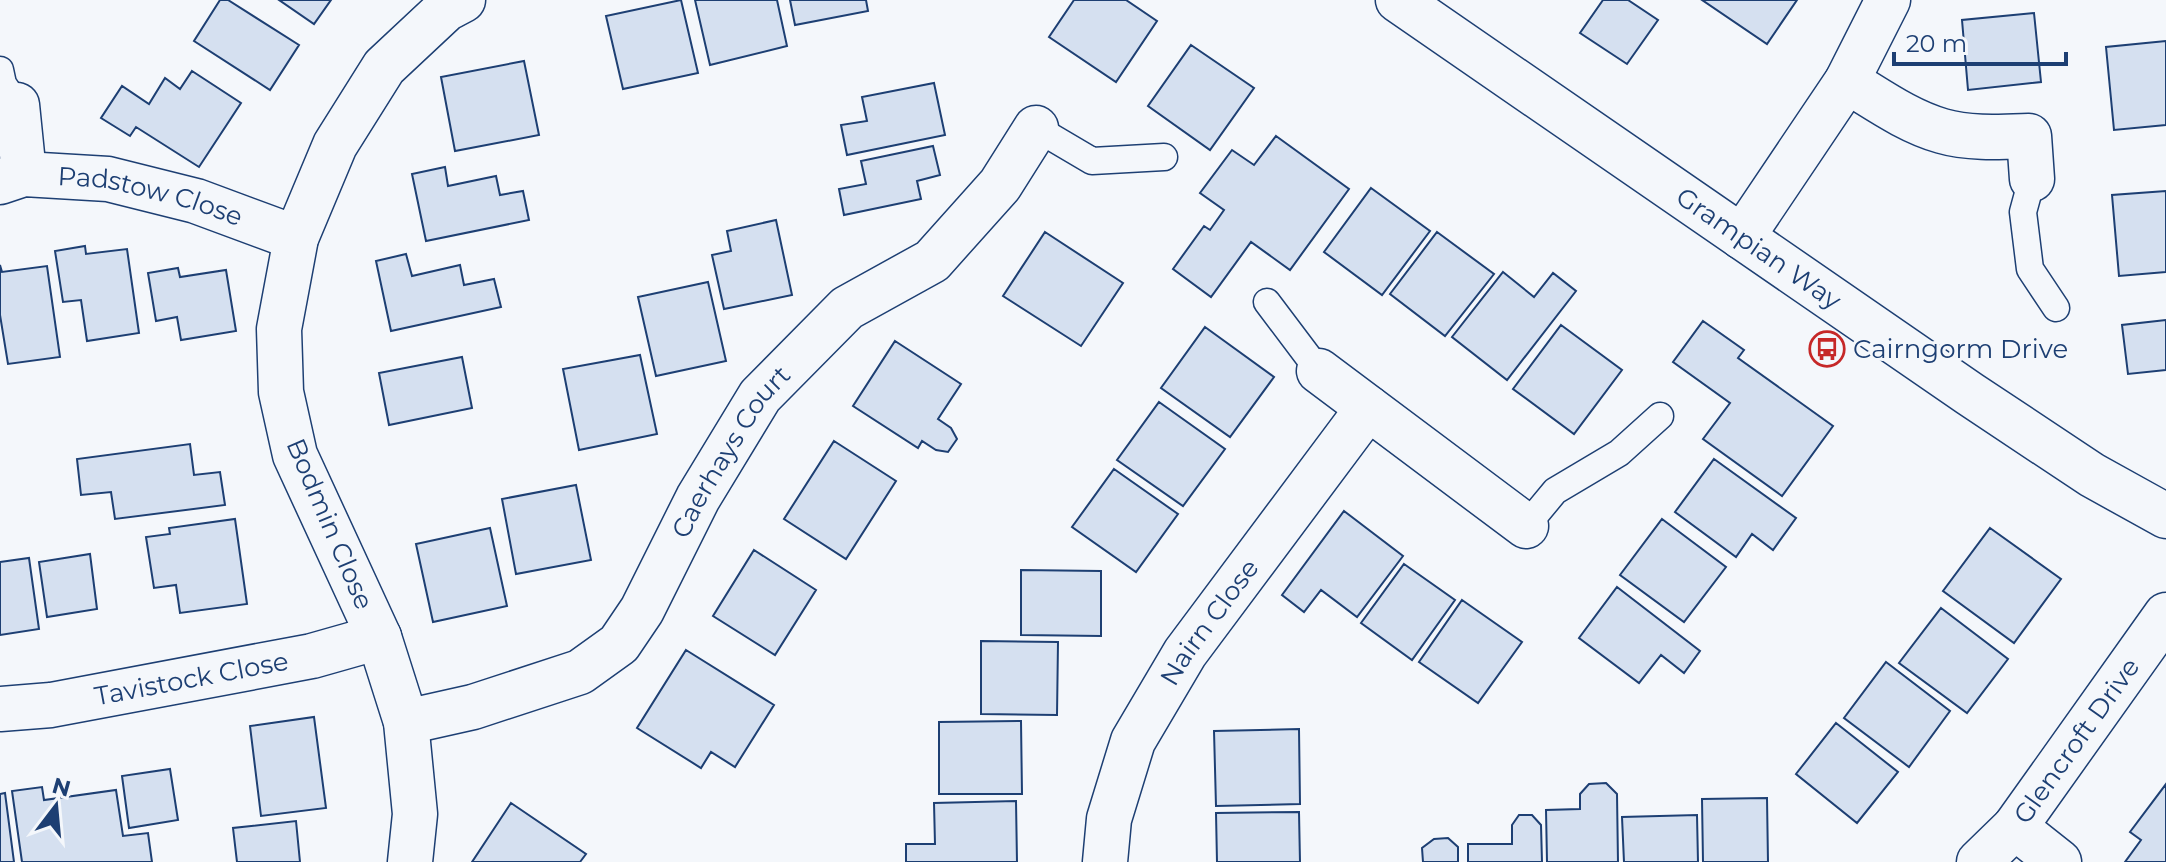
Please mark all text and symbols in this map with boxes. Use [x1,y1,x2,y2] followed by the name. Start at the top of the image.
[1894,16,2066,66] scale bar
[1906,29,1967,58] text: 20 m
[57,160,247,233] street label: Padstow Close
[1670,180,1848,317] street label: Grampian Way
[1808,330,1846,368] bus stop icon: Cairngorm Drive
[1853,333,2068,365] place label: Cairngorm Drive
[665,359,797,543] street label: Caerhays Court
[280,434,380,614] street label: Bodmin Close
[1153,553,1266,691] street label: Nairn Close
[92,645,291,712] street label: Tavistock Close
[2007,652,2146,830] street label: Glencroft Drive
[16,766,96,846] north arrow
[49,772,74,803] text: N

